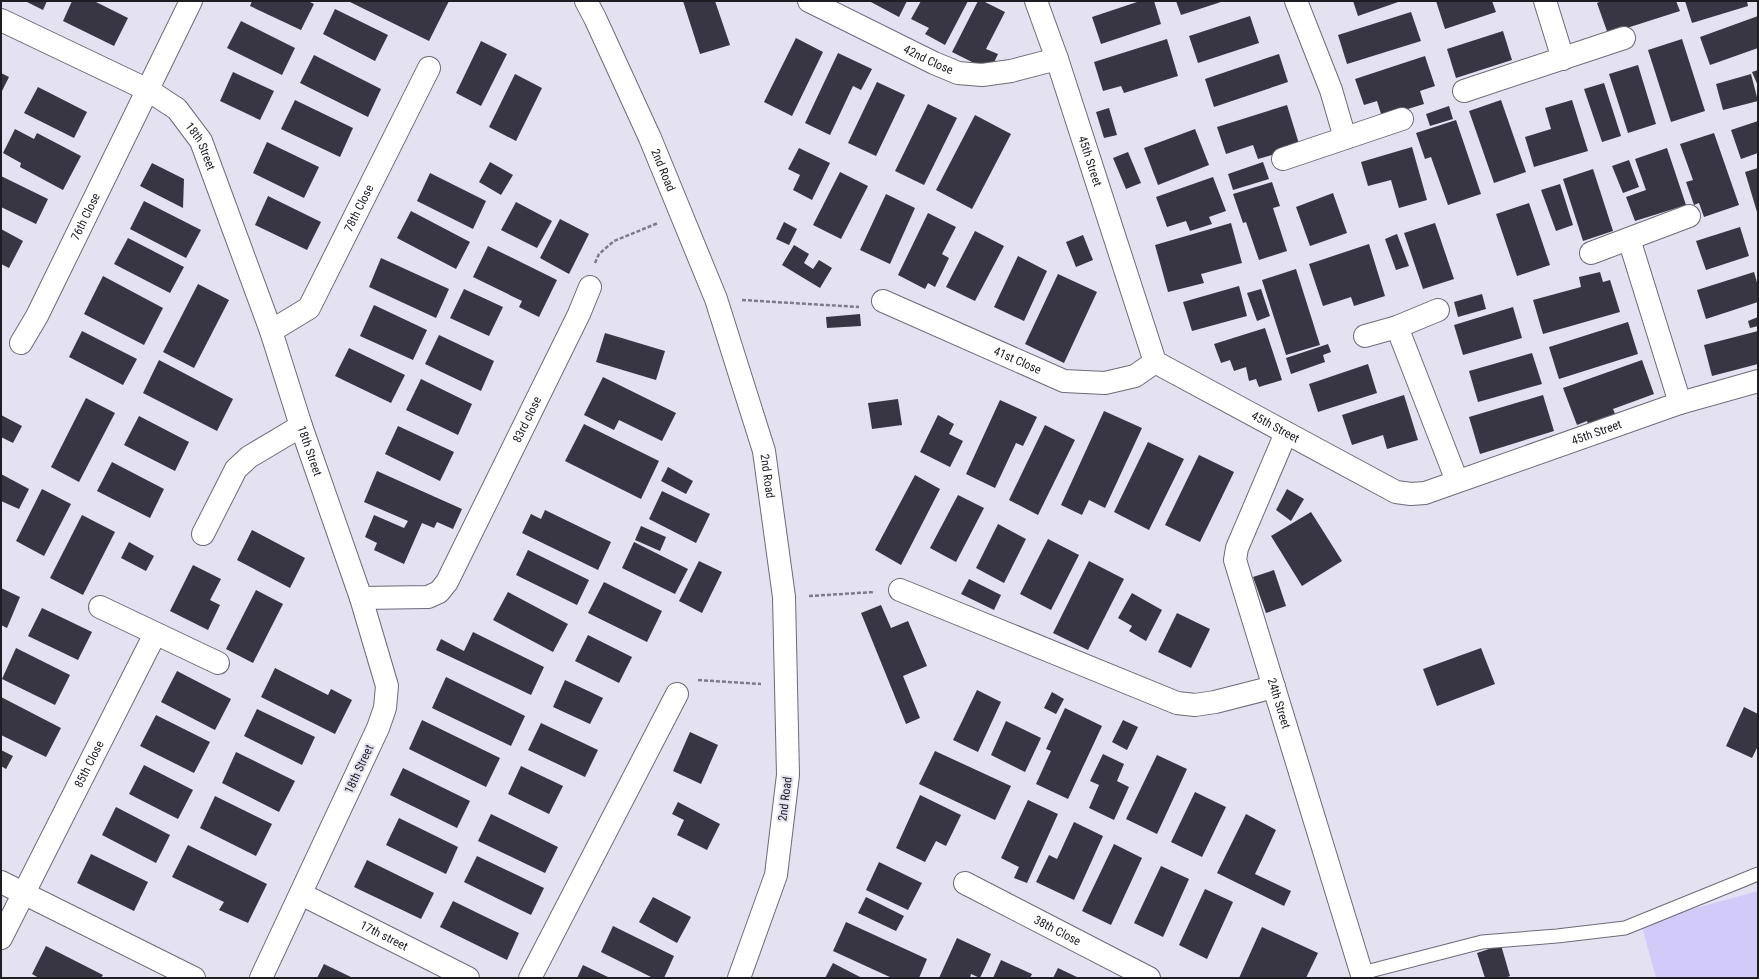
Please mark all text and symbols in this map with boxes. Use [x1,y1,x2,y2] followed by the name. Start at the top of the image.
[901,42,956,77] street label: 42nd Close
[182,120,218,173] street label: 18th Street
[1075,134,1105,188] street label: 45th Street
[648,147,678,193] street label: 2nd Road
[341,182,377,234] street label: 78th Close
[68,190,103,242] street label: 76th Close
[992,344,1044,377] street label: 41st Close
[510,394,544,445] street label: 83rd close
[1249,408,1302,446] street label: 45th Street
[1570,417,1624,448] street label: 45th Street
[294,424,325,478] street label: 18th Street
[757,453,777,499] street label: 2nd Road
[1265,676,1293,731] street label: 24th Street
[71,738,107,790] street label: 85th Close
[342,742,377,796] street label: 18th Street
[775,776,795,822] street label: 2nd Road
[1032,913,1083,949] street label: 38th Close
[358,918,411,954] street label: 17th street

